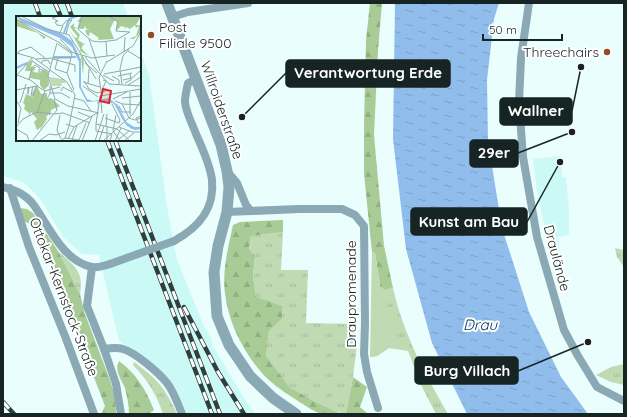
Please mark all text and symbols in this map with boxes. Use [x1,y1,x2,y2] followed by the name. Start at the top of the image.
[16,16,141,141] inset map
[483,16,562,42] scale bar
[159,18,232,52] place label: Post Filiale 9500
[489,22,517,37] text: 50 m
[146,30,156,40] marker: Post Filiale 9500
[523,43,599,61] place label: Threechairs
[602,47,612,57] marker: Threechairs
[197,59,247,162] street label: Willroiderstraße
[286,60,450,87] callout: Verantwortung Erde
[294,63,442,82] text: Verantwortung Erde
[500,98,572,125] callout: Wallner
[508,101,564,120] text: Wallner
[470,140,518,167] callout: 29er
[478,143,511,162] text: 29er
[411,208,527,235] callout: Kunst am Bau
[419,212,519,231] text: Kunst am Bau
[25,215,103,379] street label: Ottokar-Kernstock-Straße
[540,223,574,293] street label: Draulände
[342,240,360,348] street label: Draupromenade
[463,315,498,334] water label: Drau
[415,357,518,384] callout: Burg Villach
[424,361,510,380] text: Burg Villach

